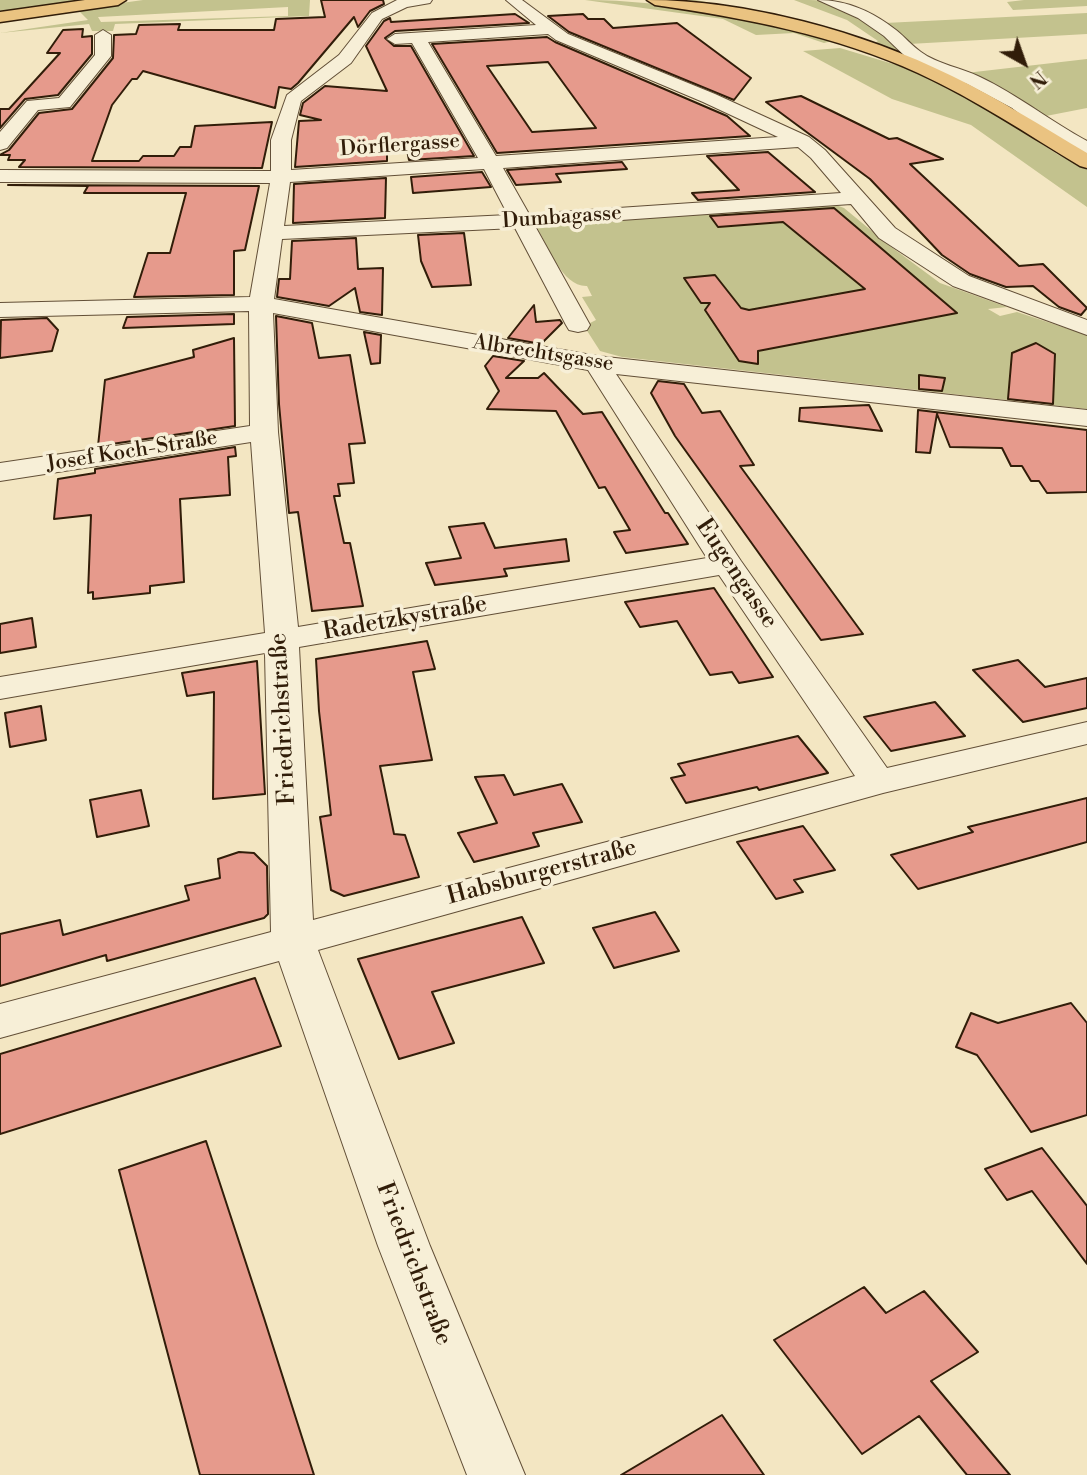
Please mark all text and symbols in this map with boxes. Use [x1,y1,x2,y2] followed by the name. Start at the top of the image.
[989,28,1059,98] north arrow
[1024,65,1051,93] text: N
[339,129,461,163] street label: Dörflergasse
[501,201,623,235] street label: Dumbagasse
[471,330,615,378] street label: Albrechtsgasse
[45,426,219,478] street label: Josef Koch-Straße
[689,513,783,635] street label: Eugengasse
[321,590,489,648] street label: Radetzkystraße
[265,632,303,806] street label: Friedrichstraße
[444,834,640,912] street label: Habsburgerstraße
[369,1178,457,1350] street label: Friedrichstraße

